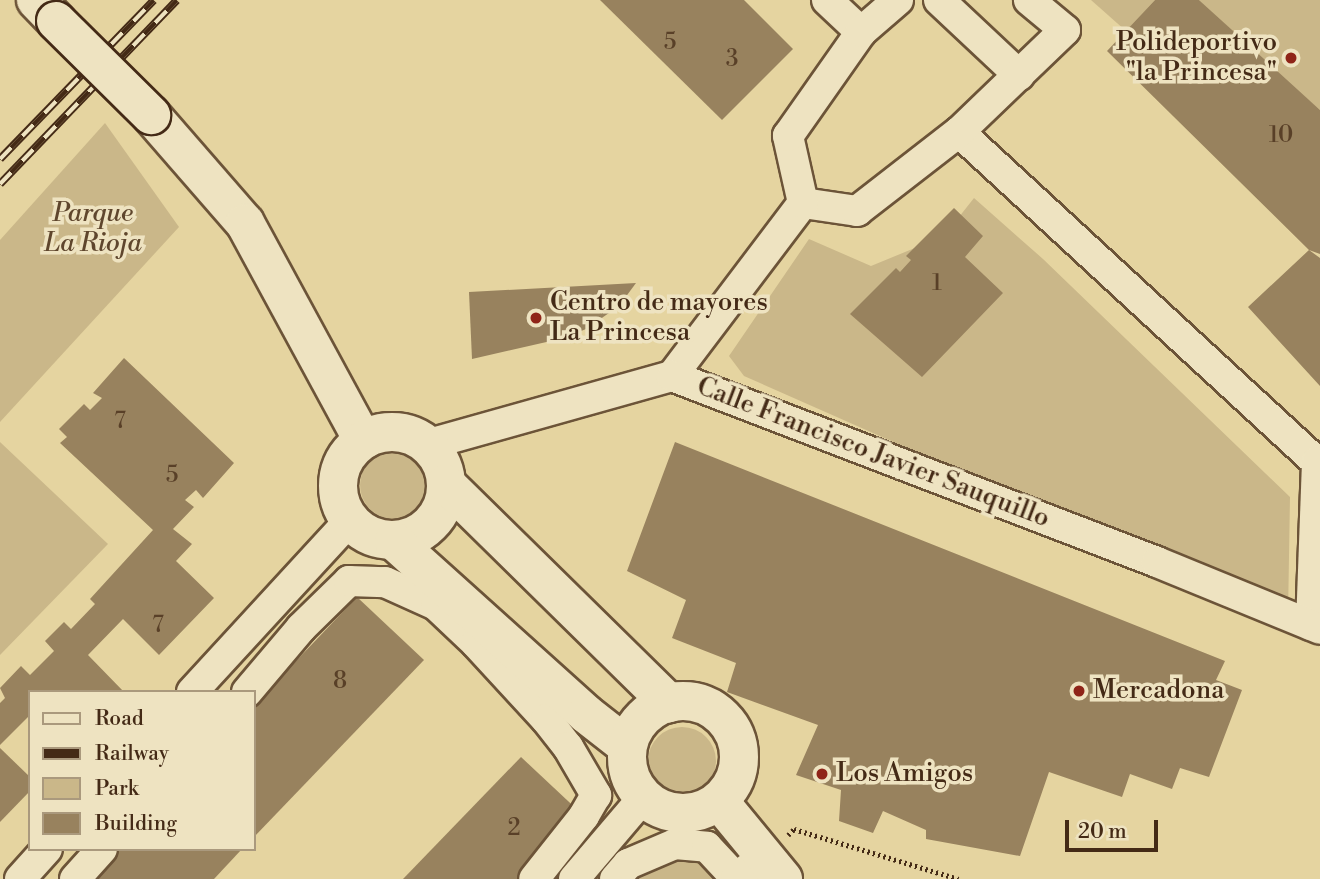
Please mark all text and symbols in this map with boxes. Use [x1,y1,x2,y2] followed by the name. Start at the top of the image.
[1116,27,1277,88] place label: Polideportivo "la Princesa"
[664,28,676,56] house number: 5
[726,45,738,73] house number: 3
[1283,50,1299,66] marker: Polideportivo "la Princesa"
[1269,121,1293,149] house number: 10
[44,198,142,260] park label: Parque La Rioja
[932,269,942,297] house number: 1
[550,287,768,348] place label: Centro de mayores La Princesa
[528,310,544,326] marker: Centro de mayores La Princesa
[692,371,1054,535] street label: Calle Francisco Javier Sauquillo
[114,407,126,435] house number: 7
[166,461,178,489] house number: 5
[152,611,164,639] house number: 7
[333,667,347,695] house number: 8
[1093,675,1224,707] place label: Mercadona
[1071,683,1087,699] marker: Mercadona
[28,690,256,851] legend
[95,706,144,732] text: Road
[95,741,169,767] text: Railway
[836,758,973,790] place label: Los Amigos
[814,766,830,782] marker: Los Amigos
[95,776,139,802] text: Park
[1068,806,1161,850] scale bar
[95,811,177,837] text: Building
[507,814,521,842] house number: 2
[1078,819,1127,845] text: 20 m

